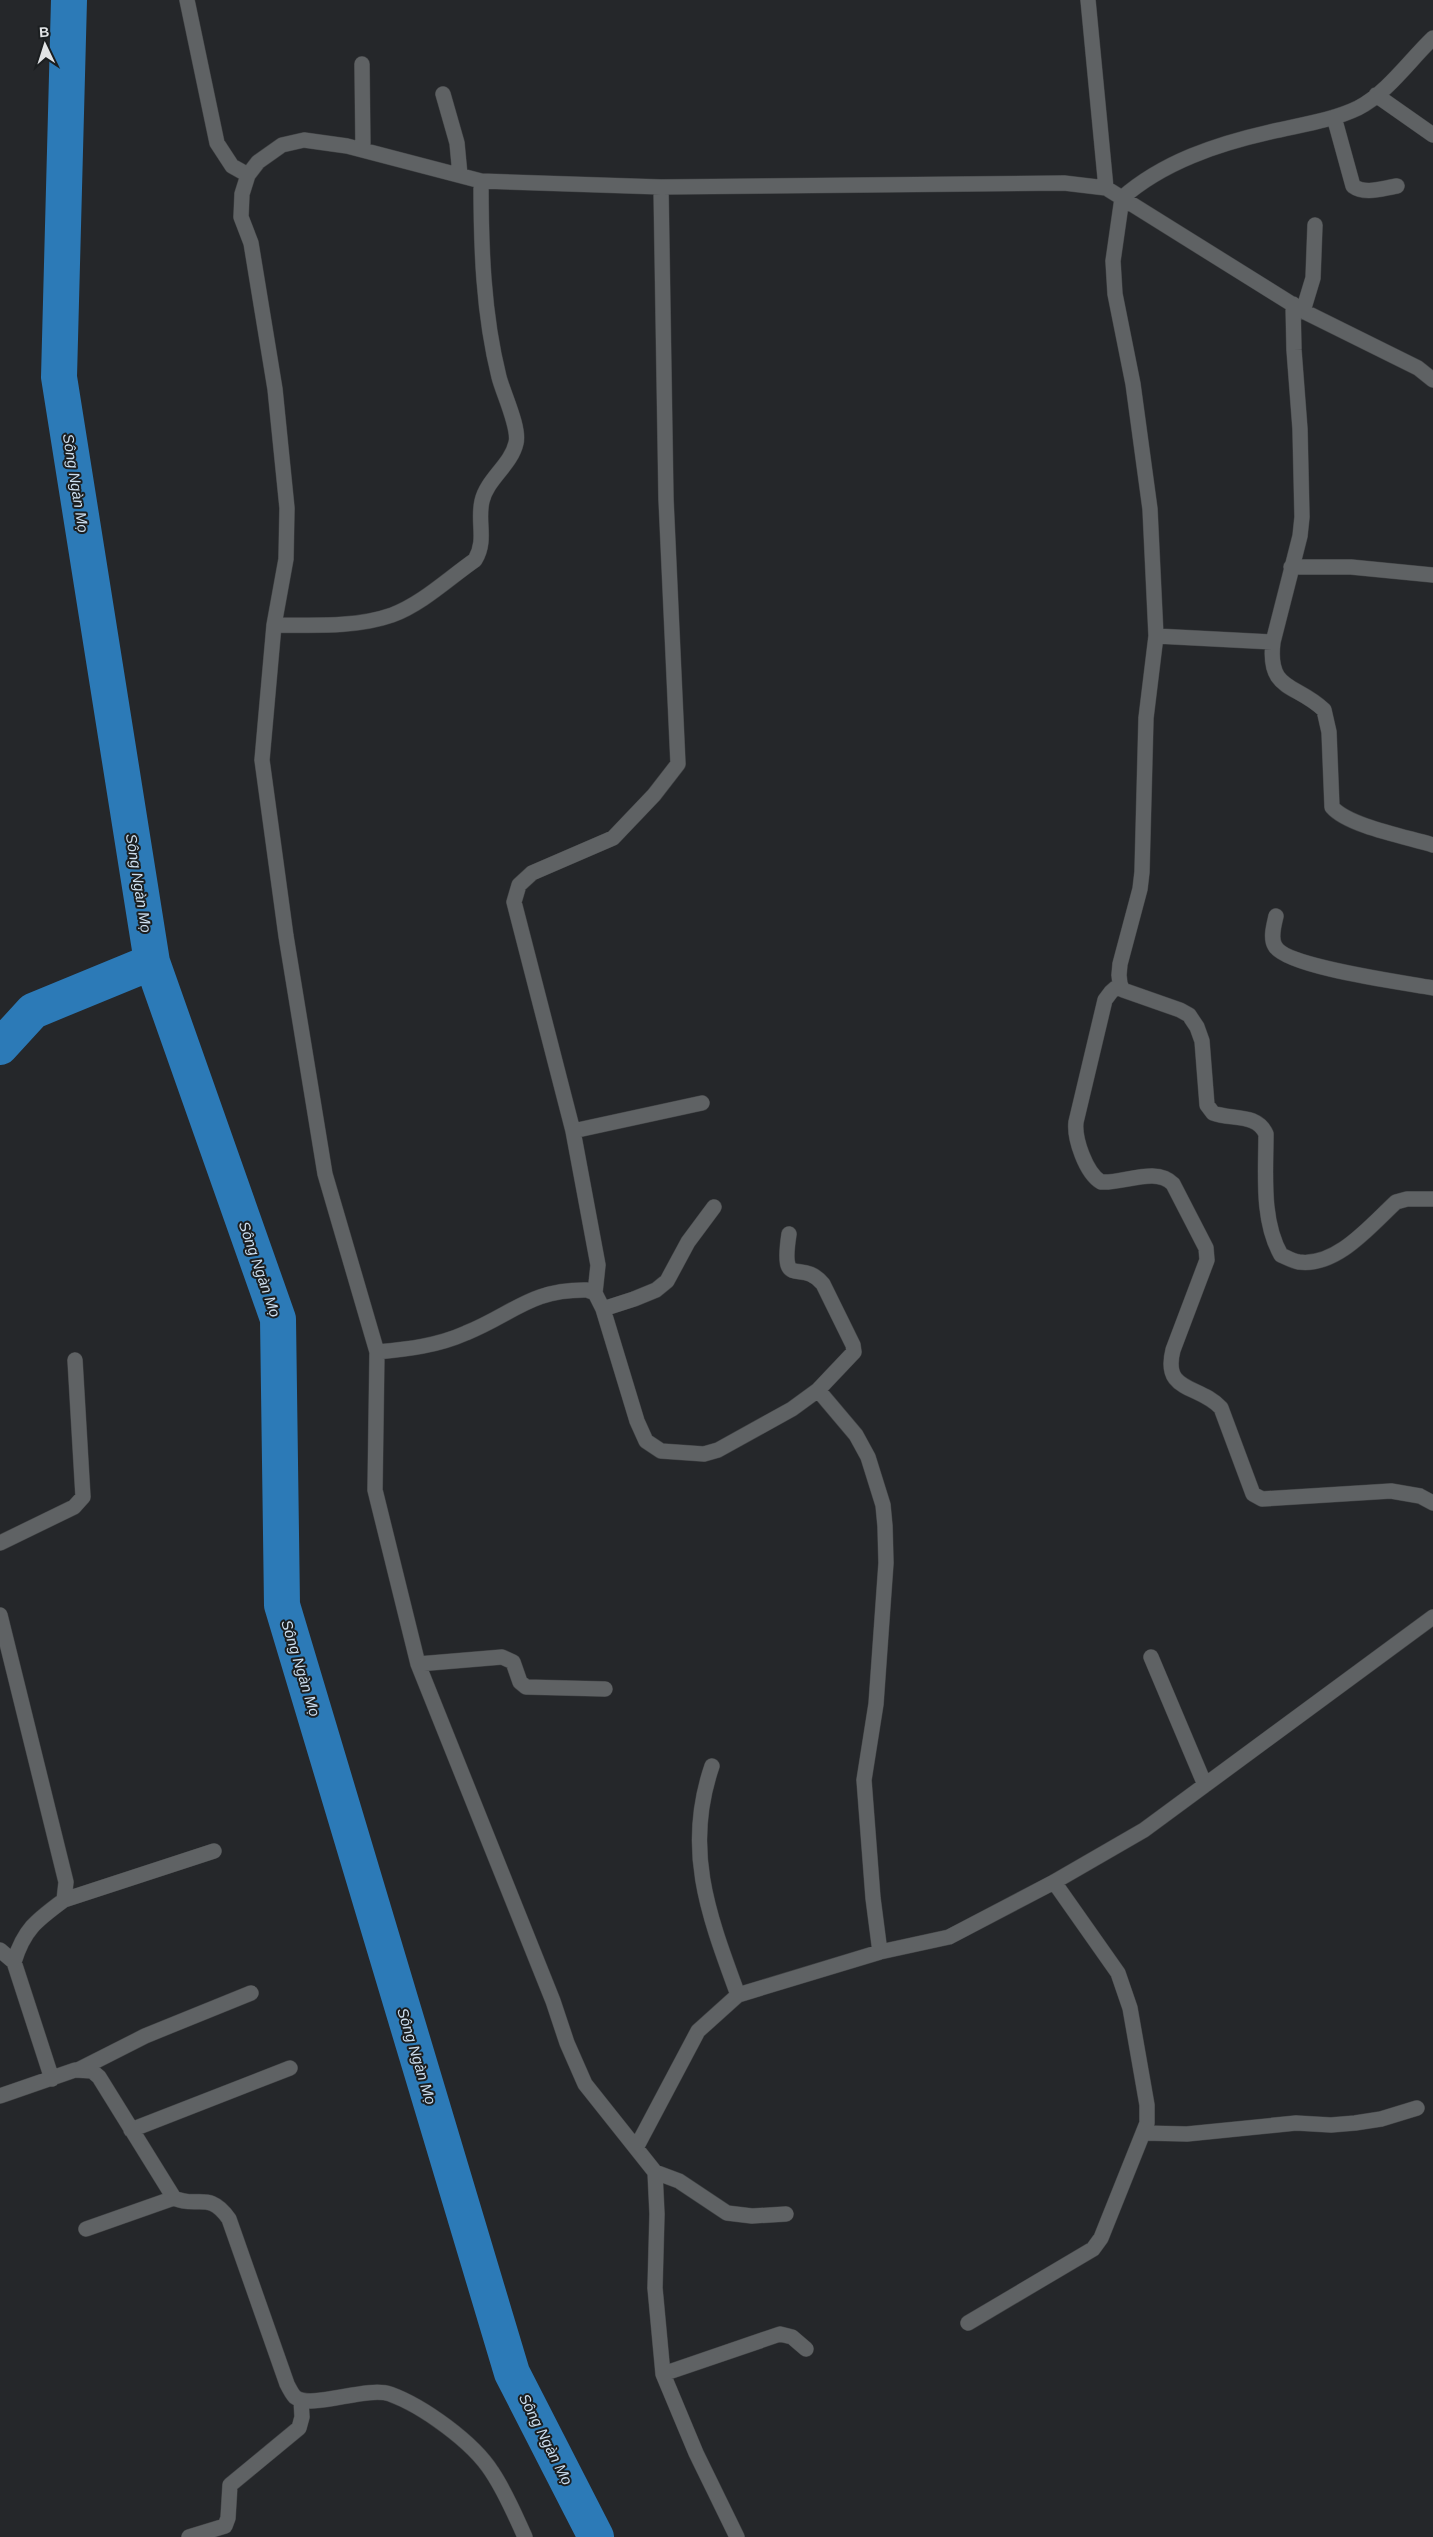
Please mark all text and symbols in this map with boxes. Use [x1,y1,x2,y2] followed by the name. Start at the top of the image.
[20,20,70,70] north arrow
[38,24,50,40] text: B
[60,432,92,534] water label: Sông Ngàn Mọ
[123,832,155,934] water label: Sông Ngàn Mọ
[236,1219,284,1319] water label: Sông Ngàn Mọ
[278,1618,324,1718] water label: Sông Ngàn Mọ
[394,2006,440,2106] water label: Sông Ngàn Mọ
[516,2391,576,2487] water label: Sông Ngàn Mọ

